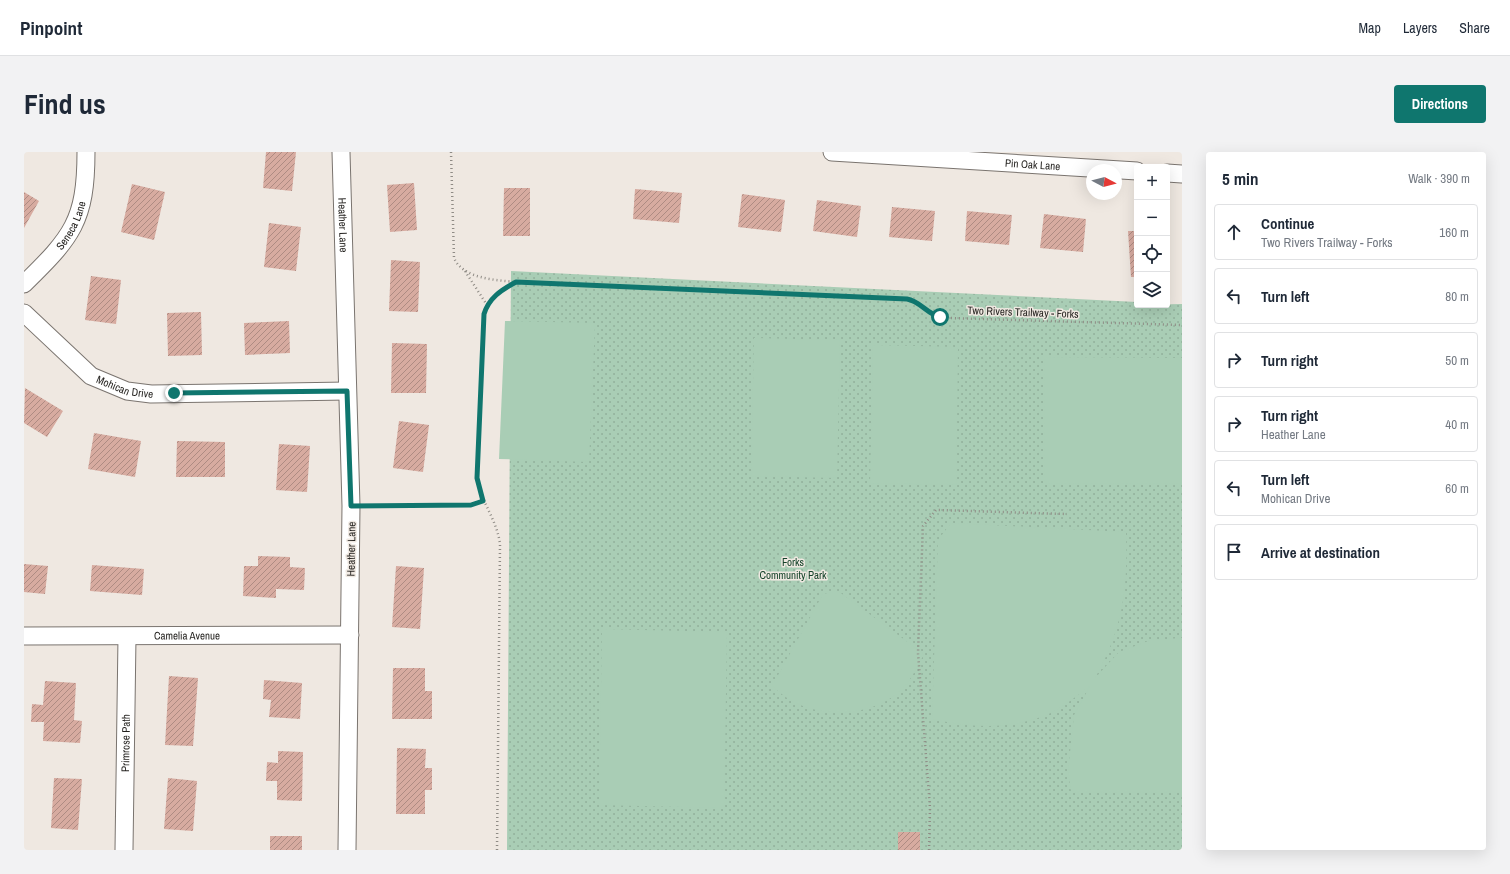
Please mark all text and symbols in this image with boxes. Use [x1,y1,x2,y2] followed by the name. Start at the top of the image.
[20,15,82,41] text: Pinpoint
[1359,19,1381,37] text: Map
[1403,19,1437,37] text: Layers
[1459,19,1490,37] text: Share
[24,85,106,123] text: Find us
[1394,85,1486,123] button: Directions
[1005,156,1061,173] street label: Pin Oak Lane
[1086,164,1122,200] north arrow
[1134,164,1170,308] map controls
[1134,164,1170,200] button: +
[1222,167,1258,190] text: 5 min
[1408,170,1470,187] text: Walk · 390 m
[335,197,351,253] street label: Heather Lane
[53,200,89,253] street label: Seneca Lane
[1134,200,1170,236] button: −
[1261,213,1314,234] text: Continue
[1223,221,1245,243] icon: ahead
[1439,224,1469,241] text: 160 m
[1261,234,1393,251] text: Two Rivers Trailway - Forks
[1134,236,1170,272] button: locate
[1134,272,1170,308] button: layers
[1223,285,1245,307] icon: left
[1261,286,1309,307] text: Turn left
[1445,288,1469,305] text: 80 m
[967,303,1079,321] street label: Two Rivers Trailway - Forks
[931,308,949,326] route start
[1223,349,1245,371] icon: right
[1261,350,1318,371] text: Turn right
[1445,352,1469,369] text: 50 m
[94,372,154,401] street label: Mohican Drive
[165,384,183,402] route end
[1261,405,1318,426] text: Turn right
[1223,413,1245,435] icon: right
[1445,416,1469,433] text: 40 m
[1261,426,1326,443] text: Heather Lane
[1261,469,1309,490] text: Turn left
[1223,477,1245,499] icon: left
[1445,480,1469,497] text: 60 m
[1261,490,1330,507] text: Mohican Drive
[344,522,358,576] street label: Heather Lane
[1223,541,1245,563] icon: arrive
[1261,542,1380,563] text: Arrive at destination
[759,555,827,582] park label: Forks Community Park
[154,628,220,643] street label: Camelia Avenue
[118,714,133,772] street label: Primrose Path

